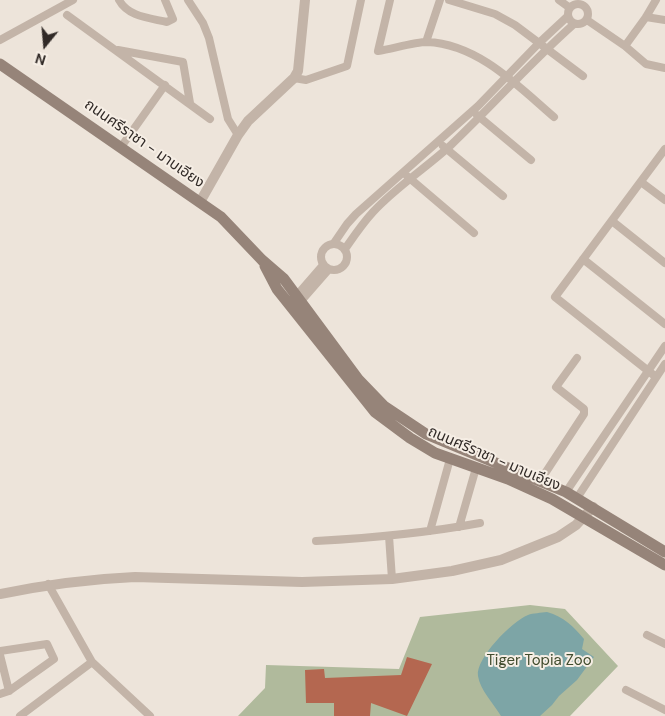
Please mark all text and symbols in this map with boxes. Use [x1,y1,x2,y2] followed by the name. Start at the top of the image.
[20,20,70,70] north arrow
[33,49,48,69] text: N
[81,96,207,192] street label: ถนนศรีราชา - มาบเอียง
[425,423,563,495] street label: ถนนศรีราชา - มาบเอียง
[486,652,592,670] park label: Tiger Topia Zoo

